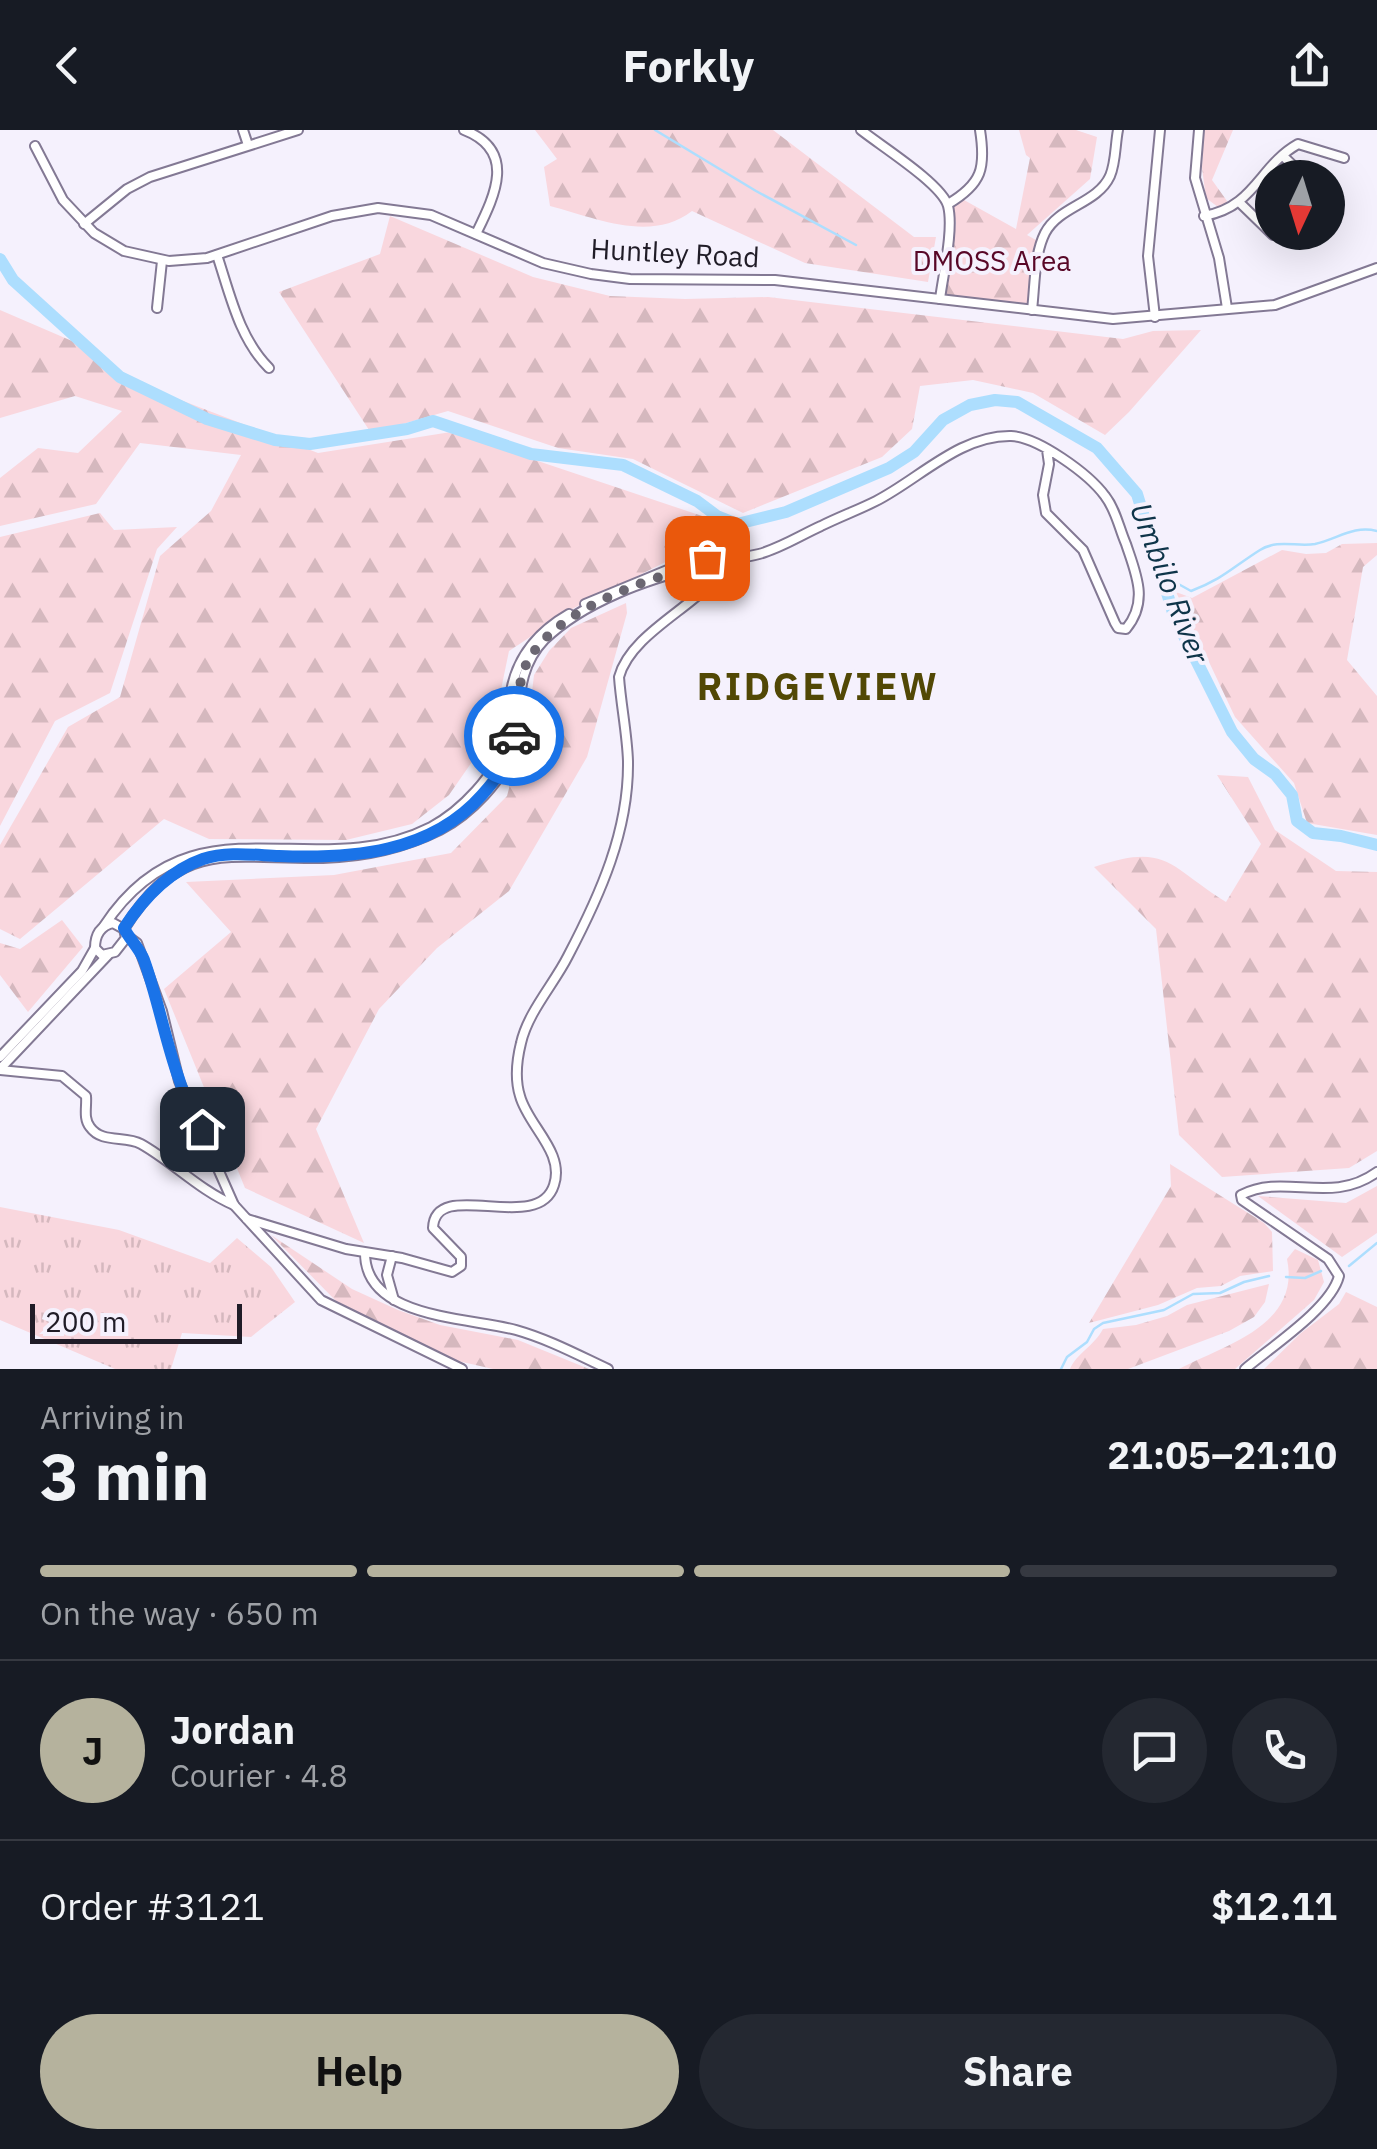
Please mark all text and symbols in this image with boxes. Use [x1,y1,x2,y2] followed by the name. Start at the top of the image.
[623,36,754,94] text: Forkly
[40,38,95,93] icon: back
[1282,38,1337,93] icon: share
[1255,160,1345,250] north arrow
[1255,160,1345,250] map controls
[590,230,760,275] street label: Huntley Road
[913,242,1071,279] park label: DMOSS Area
[1122,497,1219,669] water label: Umbilo River
[665,516,750,601] pin
[680,531,735,586] icon: bag
[697,661,939,710] district label: RIDGEVIEW
[464,686,564,786] courier
[487,709,542,764] icon: car
[160,1087,245,1172] pin
[175,1102,230,1157] icon: home
[30,1299,242,1344] scale bar
[45,1303,126,1340] text: 200 m
[40,1396,185,1438] text: Arriving in
[1107,1430,1337,1479] text: 21:05–21:10
[40,1433,210,1518] text: 3 min
[40,1592,319,1634] text: On the way · 650 m
[1102,1698,1207,1803] button: chat
[1232,1698,1337,1803] button: phone
[170,1705,295,1754] text: Jordan
[82,1726,103,1775] text: J
[170,1754,348,1796] text: Courier · 4.8
[40,1881,265,1930] text: Order #3121
[1211,1881,1337,1930] text: $12.11
[40,2014,679,2129] button: Help
[699,2014,1337,2129] button: Share

